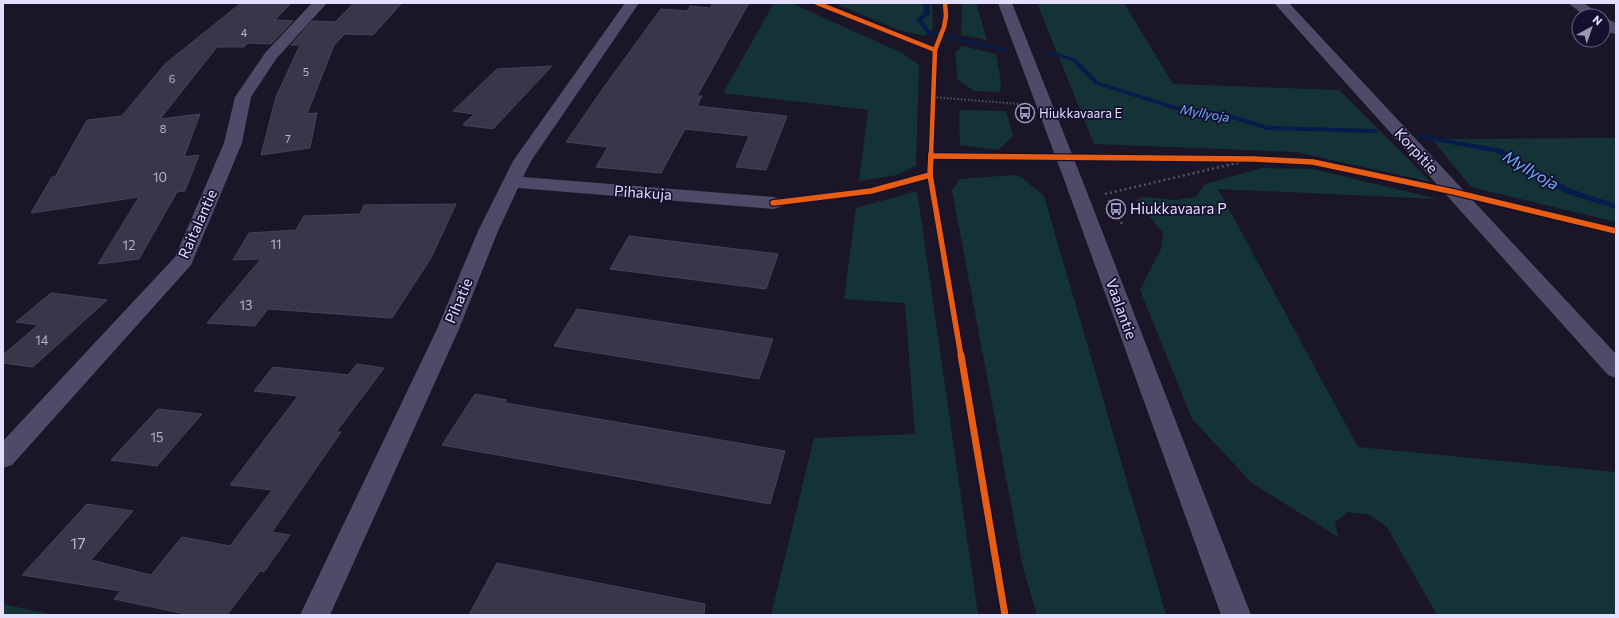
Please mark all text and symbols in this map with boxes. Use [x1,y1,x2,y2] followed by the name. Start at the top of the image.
[1571,8,1611,48] north arrow
[1590,12,1605,28] text: N
[241,26,248,39] house number: 4
[303,65,309,78] house number: 5
[169,72,176,85] house number: 6
[1179,101,1231,125] water label: Myllyoja
[1014,102,1036,124] bus stop icon: Hiukkavaara E
[1039,105,1122,121] place label: Hiukkavaara E
[160,122,167,135] house number: 8
[1391,124,1442,177] street label: Korpitie
[285,132,291,145] house number: 7
[1500,146,1563,193] water label: Myllyoja
[153,169,167,185] house number: 10
[614,181,673,203] street label: Pihakuja
[174,186,220,261] street label: Raitalantie
[1105,198,1127,220] bus stop icon: Hiukkavaara P
[1130,199,1227,217] place label: Hiukkavaara P
[270,236,282,252] house number: 11
[123,237,135,253] house number: 12
[440,275,476,326] street label: Pihatie
[1103,276,1141,342] street label: Vaalantie
[240,297,252,313] house number: 13
[35,332,49,348] house number: 14
[150,429,164,445] house number: 15
[70,533,86,552] house number: 17

